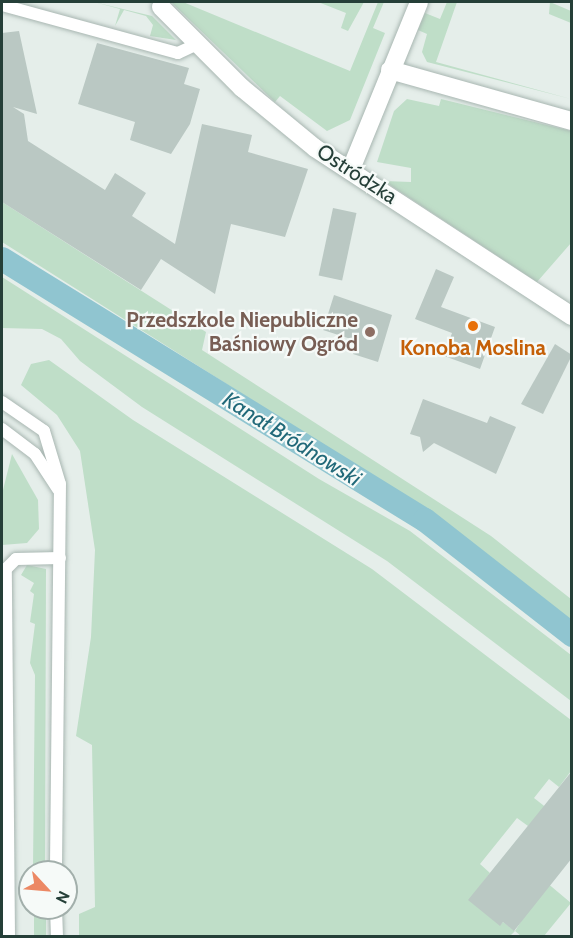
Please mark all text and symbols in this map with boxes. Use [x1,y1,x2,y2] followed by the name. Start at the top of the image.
[312,139,402,209] street label: Ostródzka
[126,307,358,357] place label: Przedszkole Niepubliczne Baśniowy Ogród
[466,319,480,333] marker: Konoba Moslina
[363,325,377,339] marker: Przedszkole Niepubliczne Baśniowy Ogród
[400,335,546,361] place label: Konoba Moslina
[218,386,366,492] water label: Kanał Bródnowski
[18,860,78,920] north arrow
[52,888,74,906] text: N

